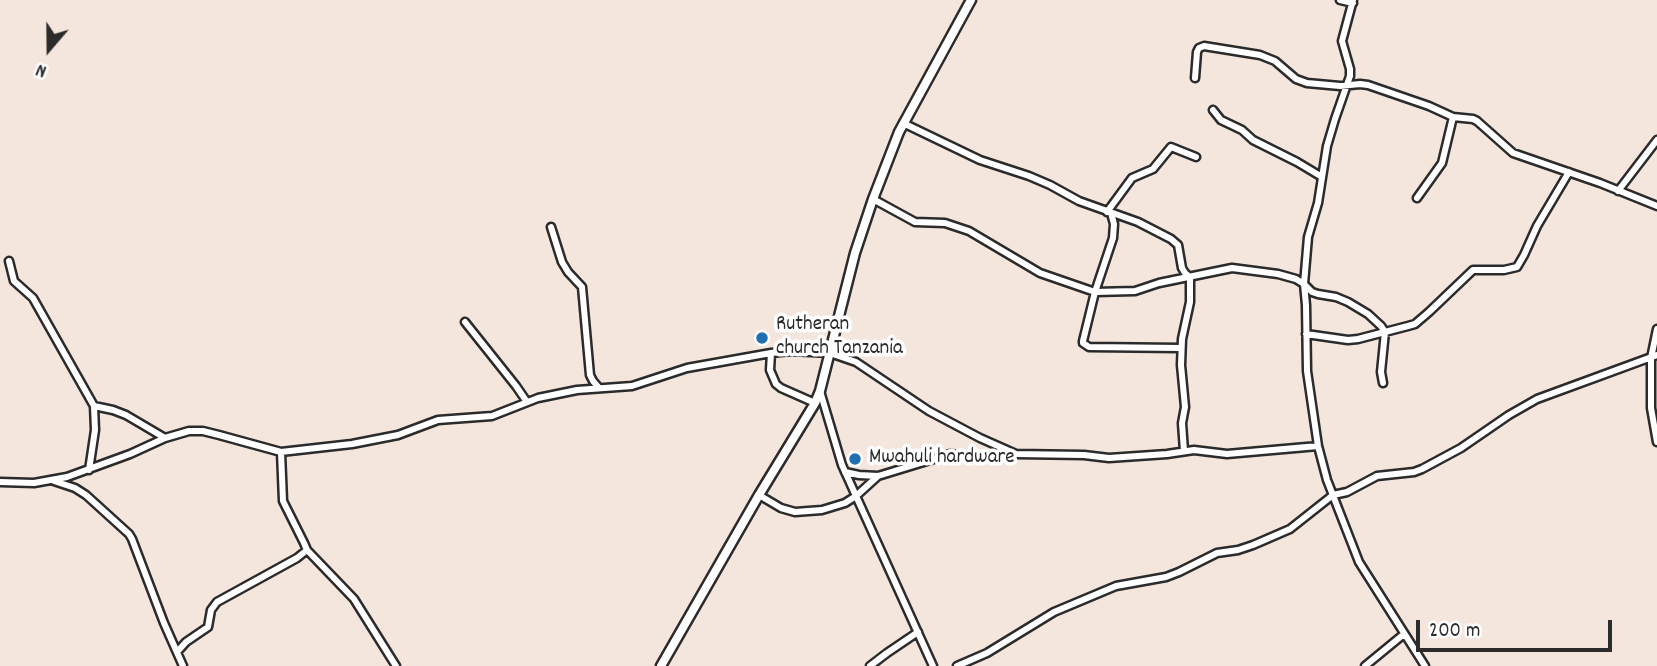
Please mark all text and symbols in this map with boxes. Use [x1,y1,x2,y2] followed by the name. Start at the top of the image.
[14,14,84,84] north arrow
[33,55,51,83] text: N
[776,313,903,363] place label: Rutheran church Tanzania
[754,330,770,346] marker: Rutheran church Tanzania
[869,446,1015,472] place label: Mwahuli hardware
[847,451,863,467] marker: Mwahuli hardware
[1419,606,1615,650] scale bar
[1429,617,1480,647] text: 200 m

